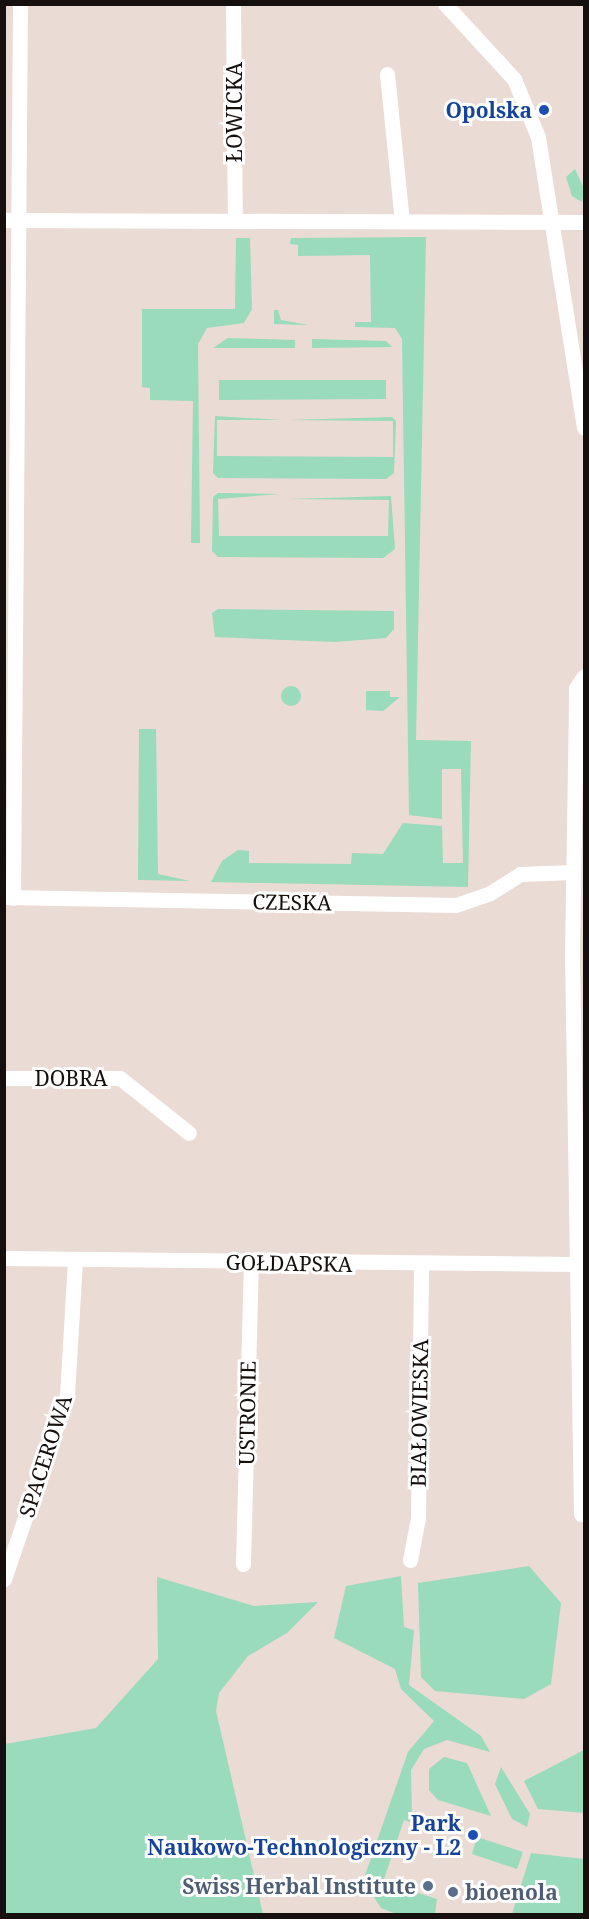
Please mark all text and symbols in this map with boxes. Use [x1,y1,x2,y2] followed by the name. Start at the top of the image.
[221,62,247,162] street label: ŁOWICKA
[446,97,532,123] place label: Opolska
[537,103,551,117] marker: Opolska
[252,889,332,915] street label: CZESKA
[34,1065,108,1091] street label: DOBRA
[225,1249,353,1277] street label: GOŁDAPSKA
[405,1339,433,1487] street label: BIAŁOWIESKA
[233,1360,261,1466] street label: USTRONIE
[13,1392,77,1520] street label: SPACEROWA
[147,1810,461,1860] place label: Park Naukowo-Technologiczny - L2
[466,1828,480,1842] marker: Park Naukowo-Technologiczny - L2
[182,1873,416,1899] place label: Swiss Herbal Institute
[421,1879,435,1893] marker: Swiss Herbal Institute
[465,1879,558,1905] place label: bioenola
[446,1885,460,1899] marker: bioenola

